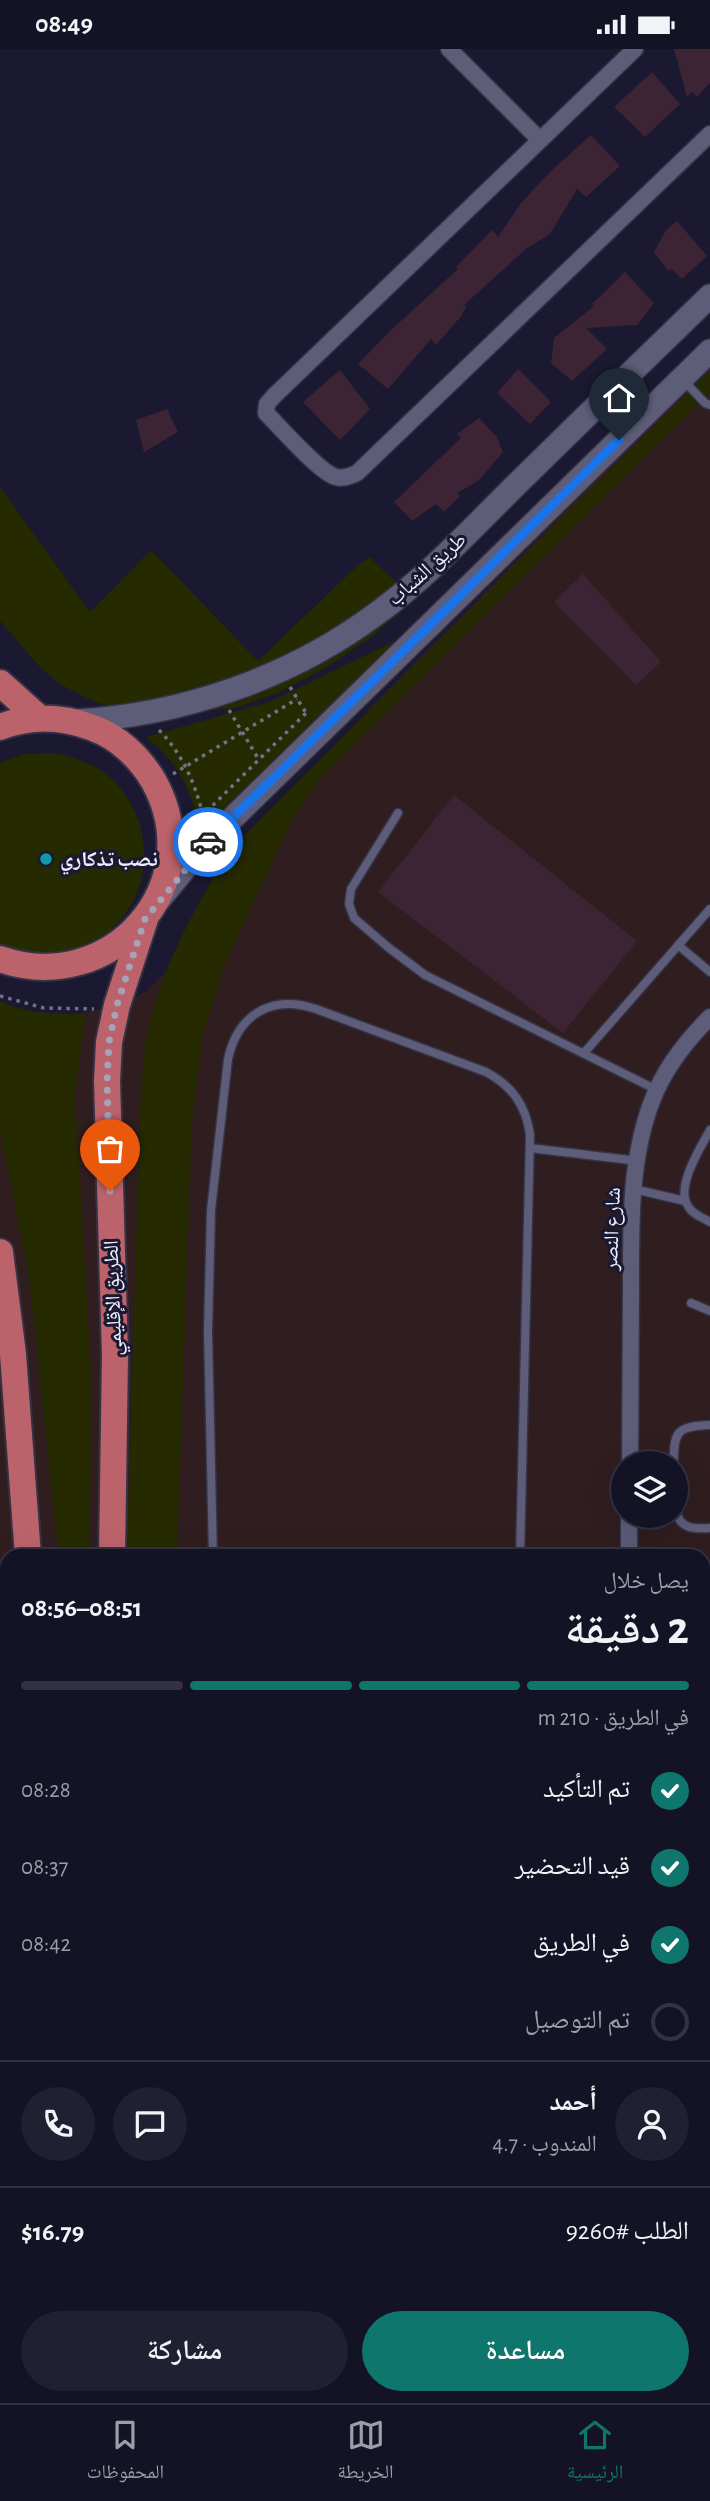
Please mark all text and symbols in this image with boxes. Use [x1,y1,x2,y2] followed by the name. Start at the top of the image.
[35,11,93,37] text: 08:49
[589,368,649,440] pin
[600,379,638,417] icon: home
[384,529,472,611] street label: طريق الشباب
[173,807,243,877] courier
[189,823,227,861] icon: car
[60,849,158,875] place label: نصب تذكاري
[38,851,54,867] marker: نصب تذكاري
[80,1119,140,1191] pin
[91,1130,129,1168] icon: bag
[600,1187,626,1272] street label: شارع النصر
[100,1240,131,1356] street label: الطريق الإقليمي
[611,1451,688,1528] map controls
[611,1451,688,1528] button: layers
[603,1570,689,1593] text: يصل خلال
[21,1595,142,1621] text: 08:51–08:56
[565,1606,689,1652] text: 2 دقيقة
[537,1707,689,1730] text: في الطريق · 210 m
[651,1772,689,1810] icon: check
[543,1776,630,1802] text: تم التأكيد
[21,1779,71,1802] text: 08:28
[651,1849,689,1887] icon: check
[515,1853,630,1879] text: قيد التحضير
[21,1856,68,1879] text: 08:37
[651,1926,689,1964] icon: check
[533,1930,630,1956] text: في الطريق
[21,1933,71,1956] text: 08:42
[525,2007,630,2033] text: تم التوصيل
[21,2087,95,2161] button: phone
[113,2087,187,2161] button: chat
[615,2087,689,2161] button: person
[549,2089,597,2115] text: أحمد
[492,2133,597,2156] text: المندوب · 4.7
[566,2218,689,2244] text: الطلب #9260
[21,2219,84,2245] text: $16.79
[21,2311,348,2391] button: مشاركة
[362,2311,689,2391] button: مساعدة
[87,2416,164,2490] tab: المحفوظات
[338,2416,393,2490] tab: الخريطة
[567,2416,623,2490] tab: الرئيسية

